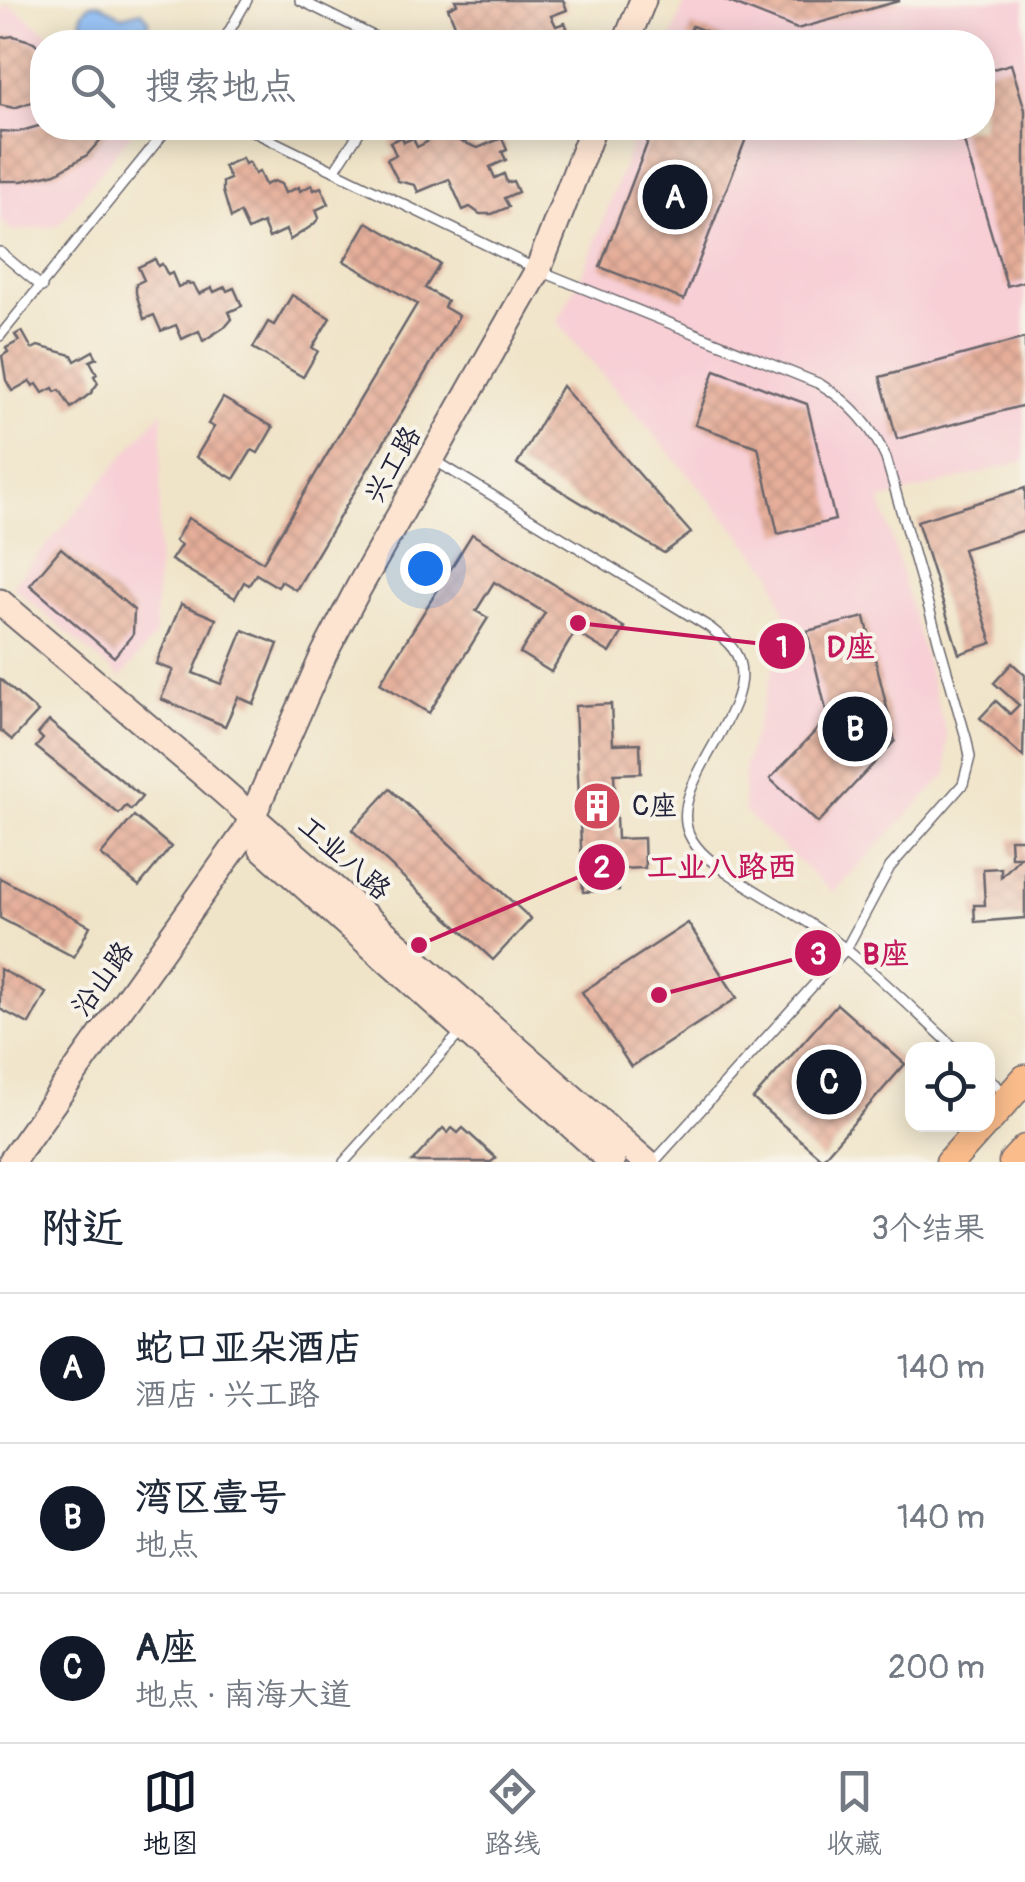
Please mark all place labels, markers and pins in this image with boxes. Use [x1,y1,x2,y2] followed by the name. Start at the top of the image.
[642,160,708,234] pin: A
[757,616,896,676] callout: D座
[822,692,888,766] pin: B
[571,780,623,832] building icon: C座
[632,789,677,824] place label: C座
[577,837,817,897] callout: 工业八路西
[793,923,930,983] callout: B座
[796,1044,862,1120] pin: C

